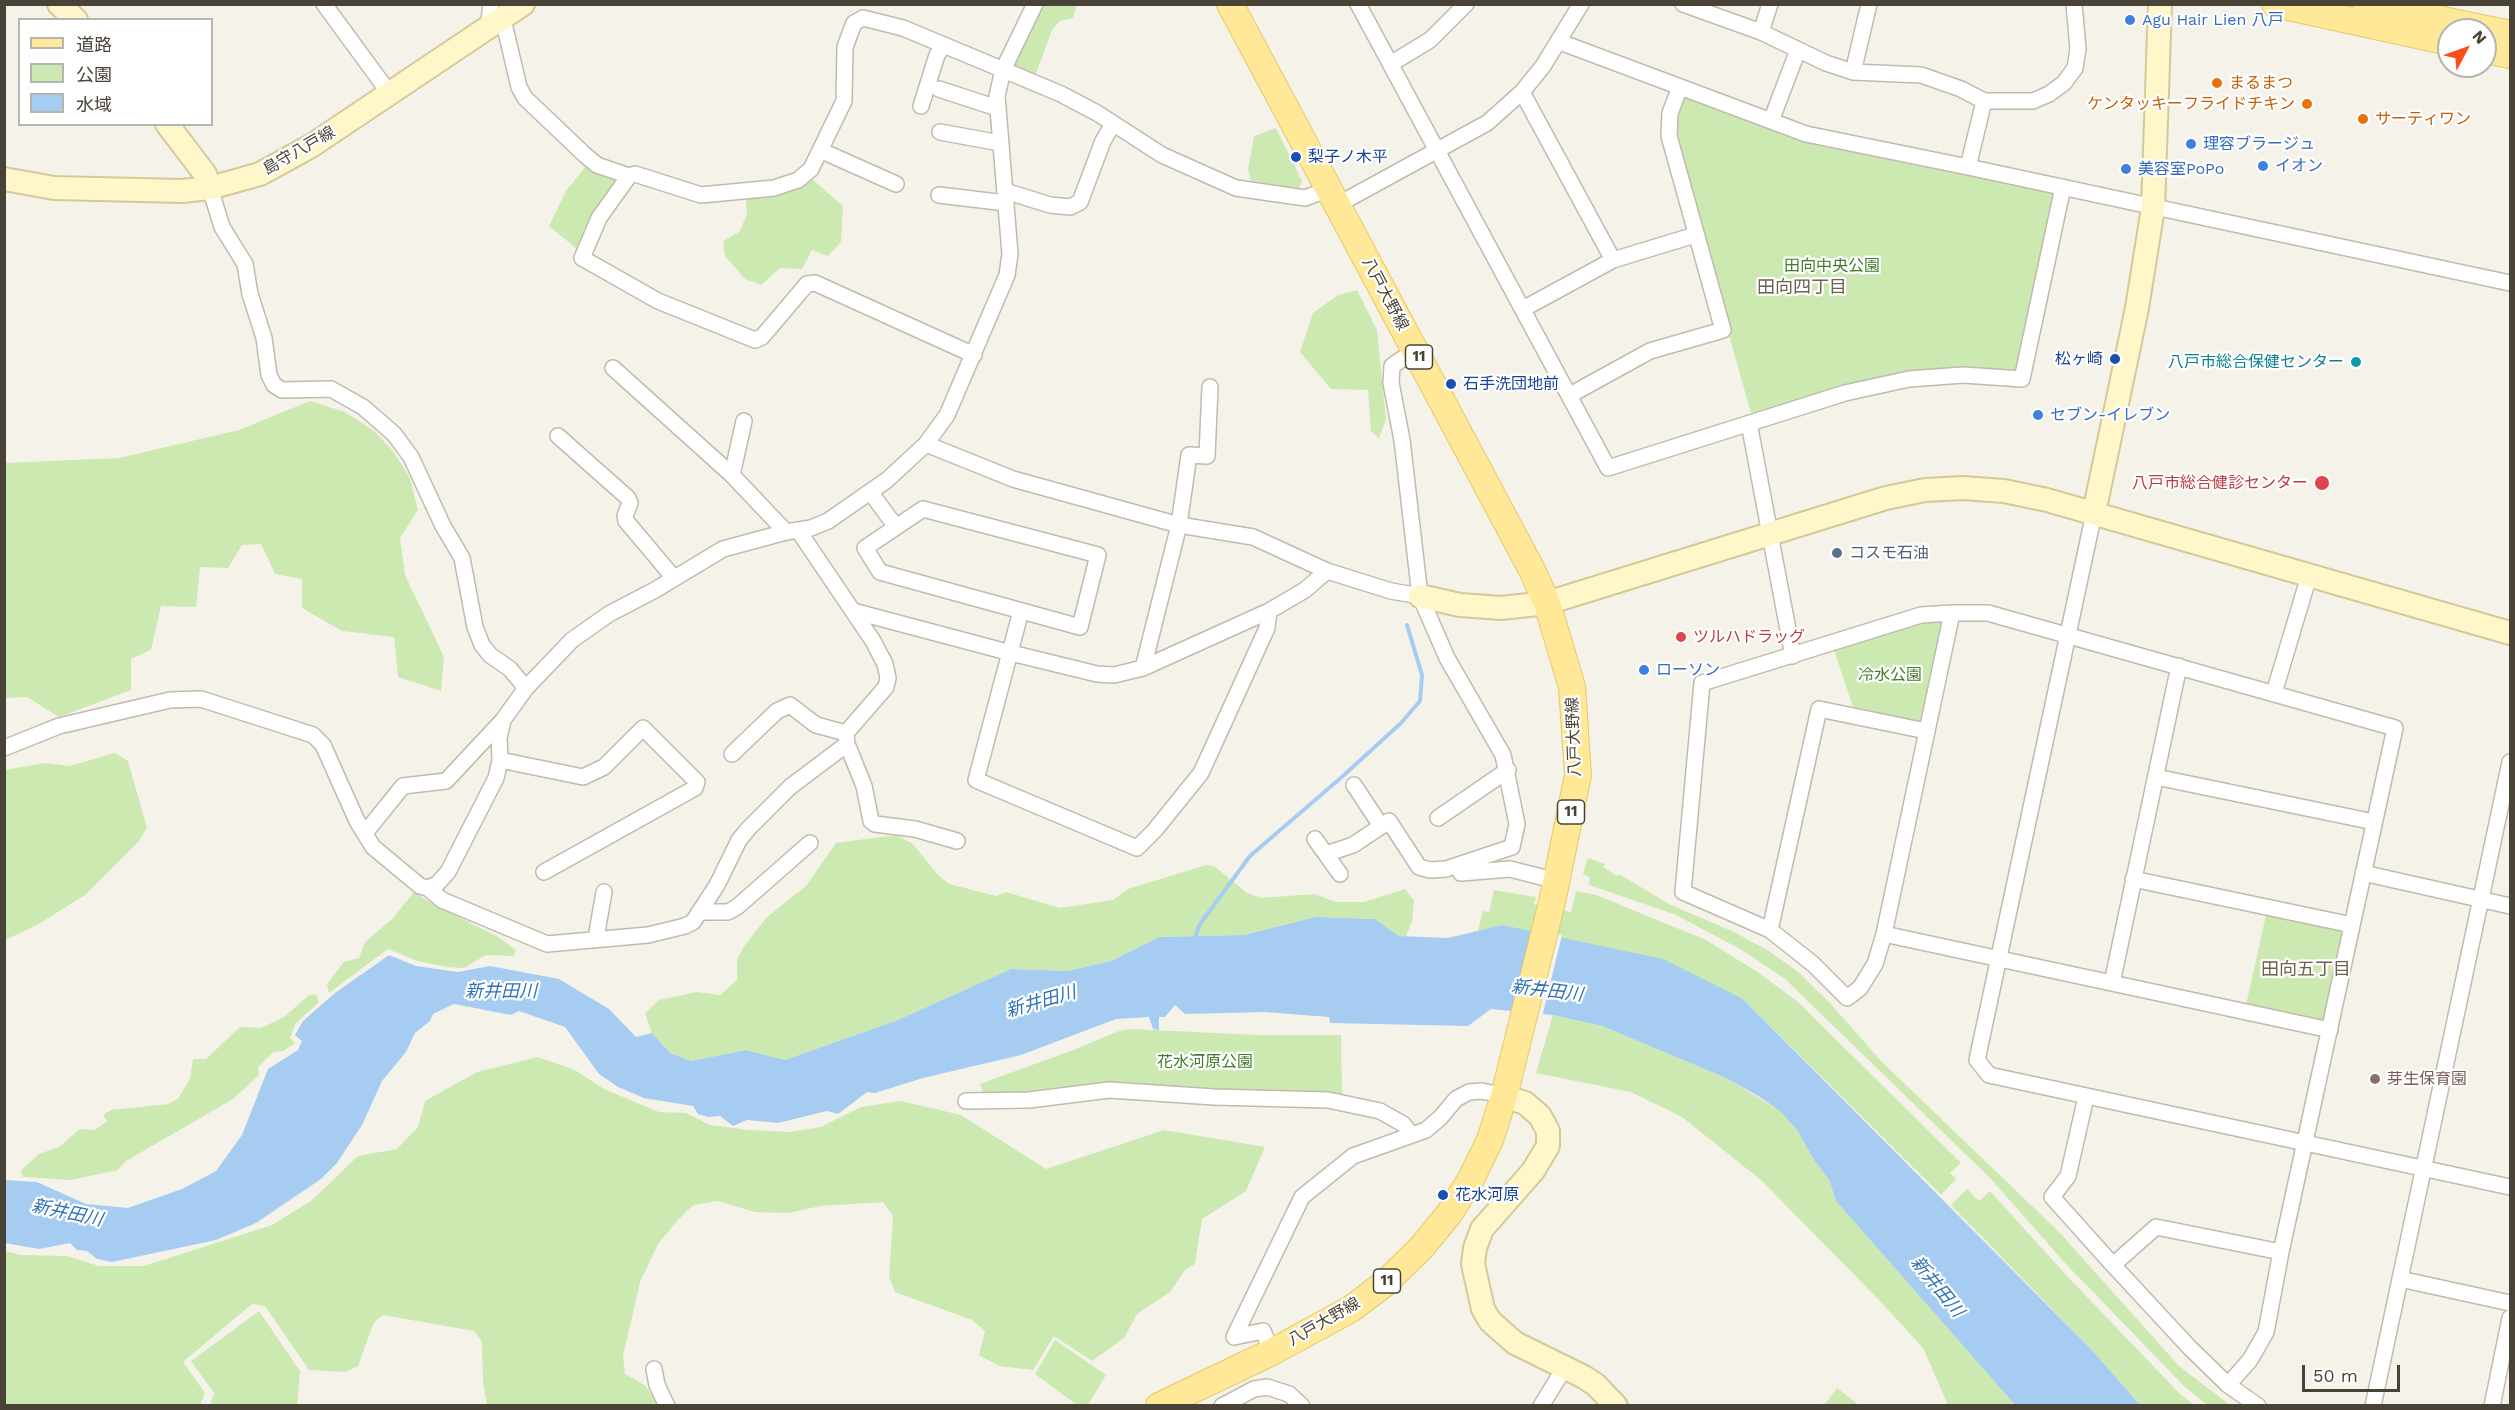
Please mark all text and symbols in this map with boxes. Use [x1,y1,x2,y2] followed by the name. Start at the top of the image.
[2142,10,2284,30] place label: Agu Hair Lien 八戸
[2123,13,2137,27] marker: Agu Hair Lien 八戸
[18,18,213,126] legend
[2437,18,2497,78] north arrow
[2468,26,2491,48] text: N
[76,34,112,55] text: 道路
[76,64,112,85] text: 公園
[2229,73,2293,93] place label: まるまつ
[2210,76,2224,90] marker: まるまつ
[76,94,112,115] text: 水域
[2087,94,2295,114] place label: ケンタッキーフライドチキン
[2300,97,2314,111] marker: ケンタッキーフライドチキン
[2375,109,2471,129] place label: サーティワン
[2356,112,2370,126] marker: サーティワン
[260,123,338,179] street label: 島守八戸線
[2203,134,2315,154] place label: 理容ブラージュ
[2184,137,2198,151] marker: 理容ブラージュ
[1308,147,1388,167] place label: 梨子ノ木平
[1289,150,1303,164] marker: 梨子ノ木平
[2275,156,2323,176] place label: イオン
[2138,159,2224,179] place label: 美容室PoPo
[2256,159,2270,173] marker: イオン
[2119,162,2133,176] marker: 美容室PoPo
[1358,254,1412,334] street label: 八戸大野線
[1784,256,1880,276] park label: 田向中央公園
[1757,277,1847,299] district label: 田向四丁目
[1406,345,1432,369] road number: 11
[2055,349,2103,369] place label: 松ヶ崎
[2108,352,2122,366] marker: 松ヶ崎
[2168,352,2344,372] place label: 八戸市総合保健センター
[2349,355,2363,369] marker: 八戸市総合保健センター
[1463,374,1559,394] place label: 石手洗団地前
[1444,377,1458,391] marker: 石手洗団地前
[2050,405,2170,425] place label: セブン-イレブン
[2031,408,2045,422] marker: セブン-イレブン
[2132,473,2308,493] place label: 八戸市総合健診センター
[2313,474,2331,492] marker: 八戸市総合健診センター
[1849,543,1929,563] place label: コスモ石油
[1830,546,1844,560] marker: コスモ石油
[1693,627,1805,647] place label: ツルハドラッグ
[1674,630,1688,644] marker: ツルハドラッグ
[1656,660,1720,680] place label: ローソン
[1637,663,1651,677] marker: ローソン
[1858,665,1922,685] park label: 冷水公園
[1563,697,1585,777] street label: 八戸大野線
[1558,800,1584,824] road number: 11
[2261,959,2351,981] district label: 田向五丁目
[1510,976,1584,1006] water label: 新井田川
[465,981,537,1003] water label: 新井田川
[1003,982,1079,1022] water label: 新井田川
[1157,1052,1253,1072] park label: 花水河原公園
[2387,1069,2467,1089] place label: 芽生保育園
[2368,1072,2382,1086] marker: 芽生保育園
[1455,1185,1519,1205] place label: 花水河原
[1436,1188,1450,1202] marker: 花水河原
[30,1195,104,1231] water label: 新井田川
[1906,1252,1968,1322] water label: 新井田川
[1374,1269,1400,1293] road number: 11
[1285,1294,1363,1350] street label: 八戸大野線
[2305,1353,2402,1391] scale bar
[2313,1365,2358,1386] text: 50 m

